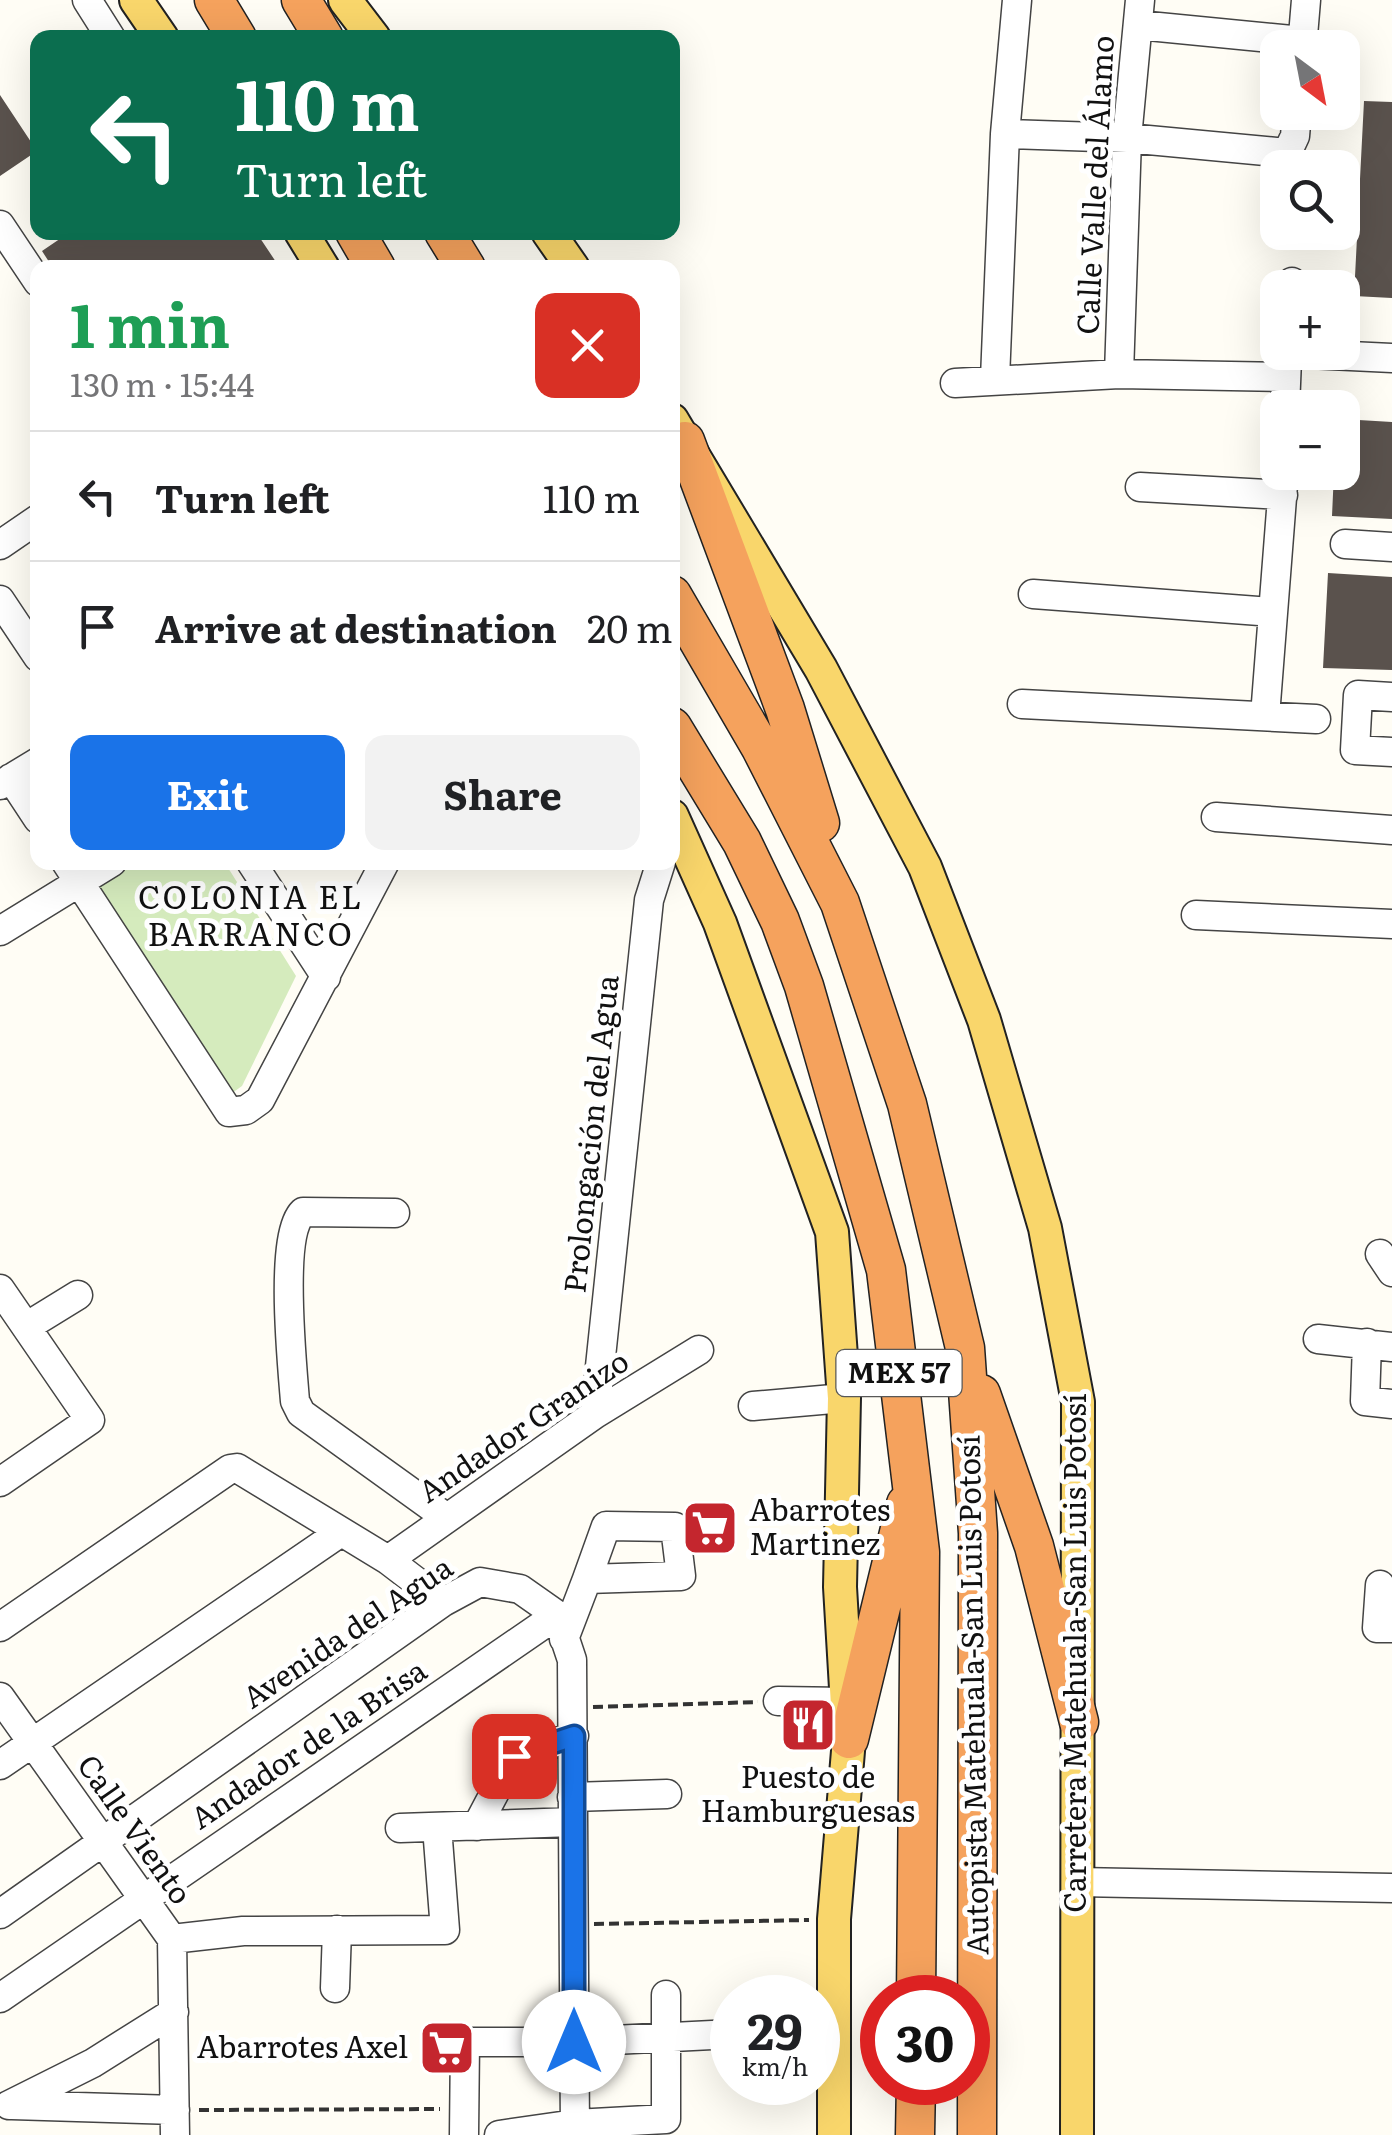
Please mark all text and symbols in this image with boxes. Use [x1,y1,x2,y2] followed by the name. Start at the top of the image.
[1260,30,1360,130] north arrow
[1260,30,1360,490] map controls
[1063,34,1123,336] street label: Calle Valle del Álamo
[235,49,420,153] text: 110 m
[70,70,200,200] icon: left
[235,144,427,211] text: Turn left
[1260,150,1360,250] button: search
[1260,270,1360,370] button: +
[70,277,230,366] text: 1 min
[535,293,640,398] button: close
[70,359,254,407] text: 130 m · 15:44
[1260,390,1360,490] button: −
[155,468,330,525] text: Turn left
[543,468,640,525] text: 110 m
[70,469,125,524] icon: left
[155,598,557,655] text: Arrive at destination
[587,598,673,655] text: 20 m
[70,599,125,654] icon: arrive
[70,735,345,850] button: Exit
[365,735,640,850] button: Share
[138,871,364,956] district label: COLONIA EL BARRANCO
[550,972,628,1295] street label: Prolongación del Agua
[408,1338,636,1511] street label: Andador Granizo
[836,1350,962,1396] road number: MEX 57
[1051,1393,1095,1913] street label: Carretera Matehuala-San Luis Potosí
[944,1435,998,1956] street label: Autopista Matehuala-San Luis Potosí
[749,1486,890,1564] place label: Abarrotes Martinez
[680,1498,740,1558] supermarket icon: Abarrotes Martinez
[232,1543,461,1717] street label: Avenida del Agua
[180,1646,435,1838] street label: Andador de la Brisa
[778,1695,838,1755] restaurant icon: Puesto de Hamburguesas
[472,1714,557,1799] pin
[487,1729,542,1784] icon: arrive
[69,1745,204,1912] street label: Calle Viento
[701,1753,915,1831] place label: Puesto de Hamburguesas
[860,1975,990,2105] speed limit sign: 30
[522,1990,626,2094] position arrow
[747,1991,803,2065] text: 29
[417,2018,477,2078] supermarket icon: Abarrotes Axel
[197,2023,408,2067] place label: Abarrotes Axel
[742,2047,808,2084] text: km/h

